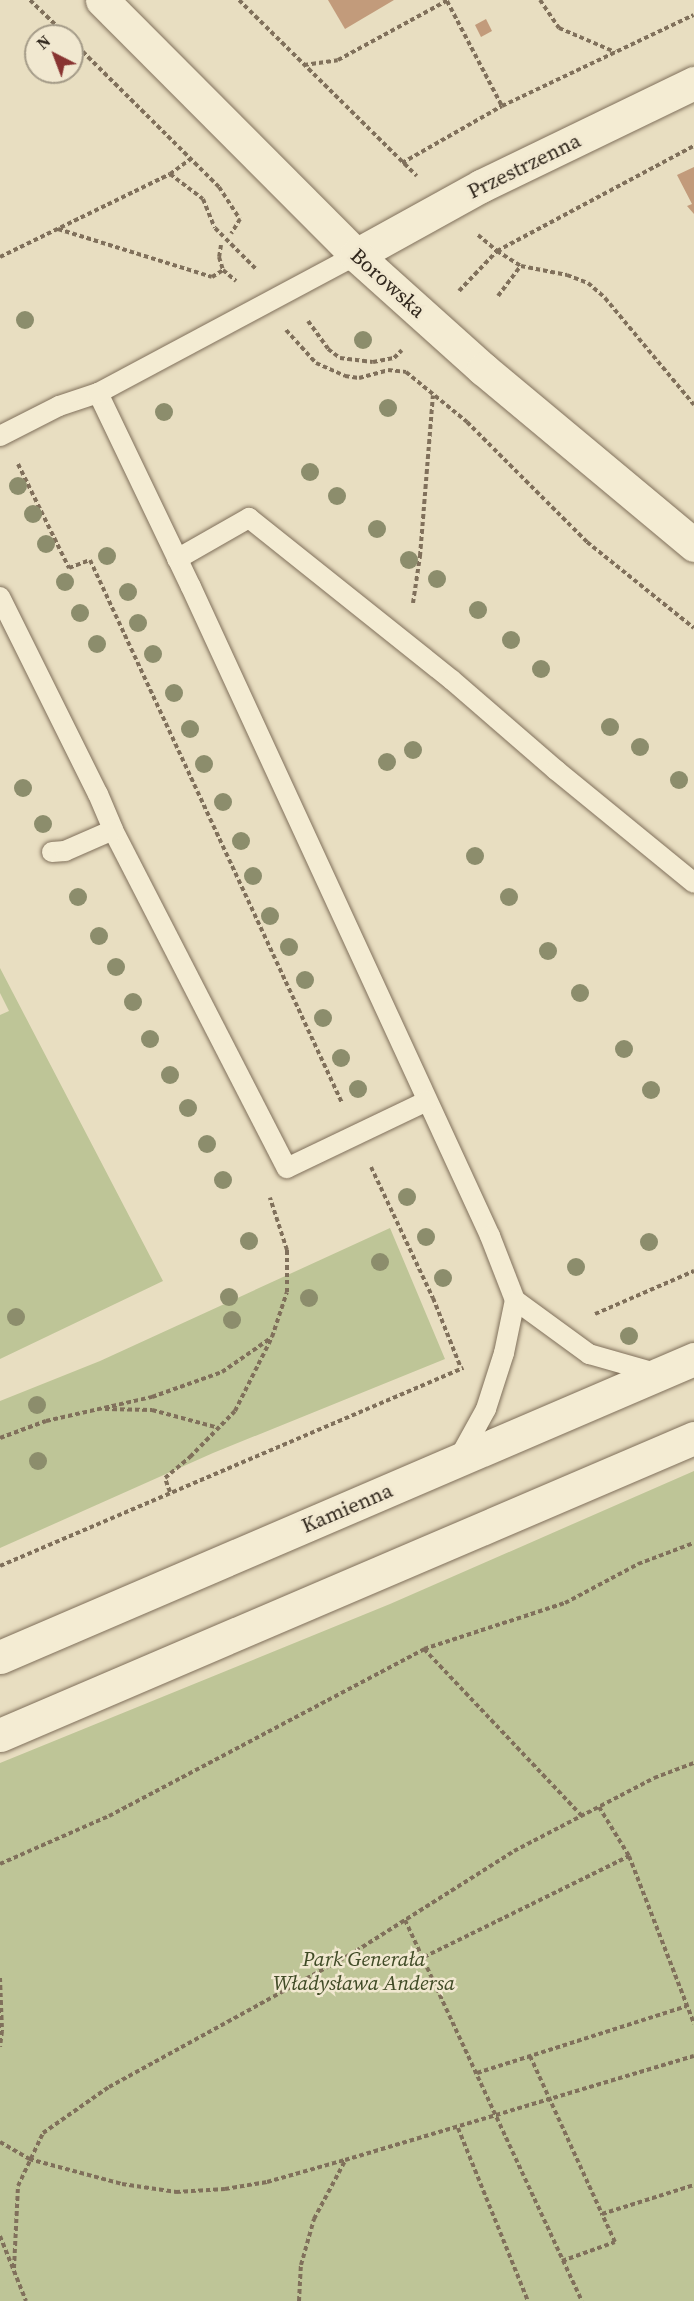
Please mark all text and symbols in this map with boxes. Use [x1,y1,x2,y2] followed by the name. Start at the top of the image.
[24,24,84,84] north arrow
[32,30,55,54] text: N
[463,128,585,204] street label: Przestrzenna
[345,243,431,323] street label: Borowska
[298,1478,396,1538] street label: Kamienna
[273,1946,455,1996] park label: Park Generała Władysława Andersa

